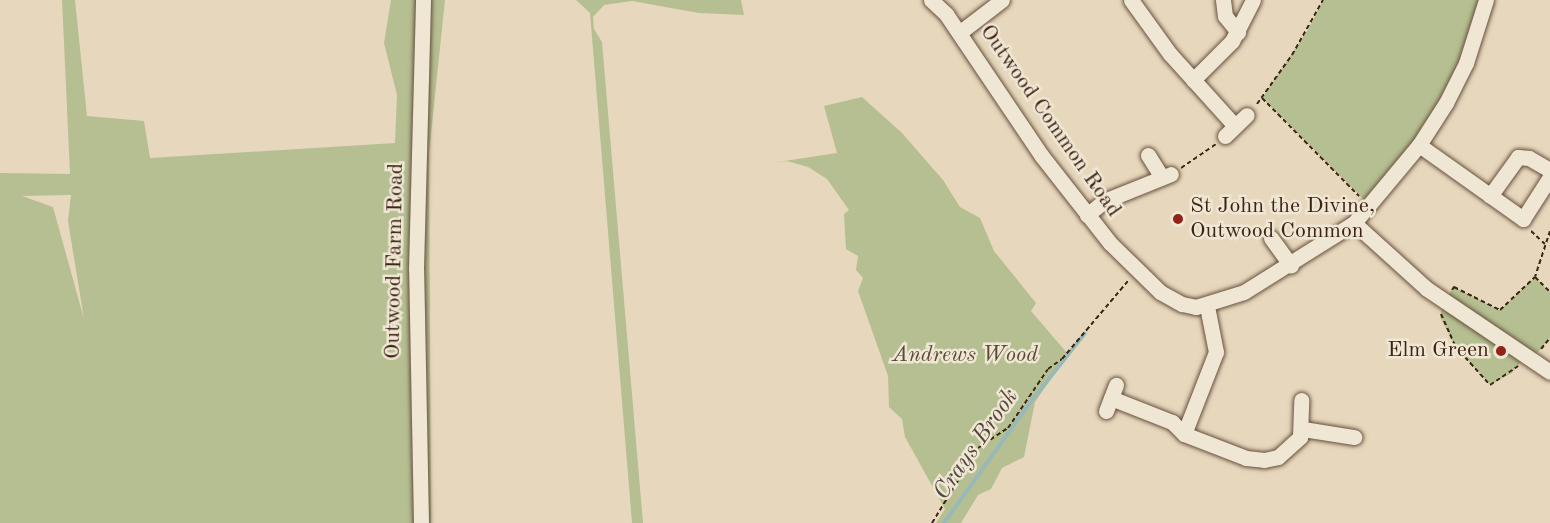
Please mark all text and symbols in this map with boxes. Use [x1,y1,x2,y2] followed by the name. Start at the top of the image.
[974,20,1126,222] street label: Outwood Common Road
[380,163,410,359] street label: Outwood Farm Road
[1190,193,1375,244] place label: St John the Divine, Outwood Common
[1171,212,1185,226] marker: St John the Divine, Outwood Common
[1387,338,1489,364] place label: Elm Green
[892,343,1038,369] park label: Andrews Wood
[1494,344,1508,358] marker: Elm Green
[928,384,1026,506] water label: Crays Brook

